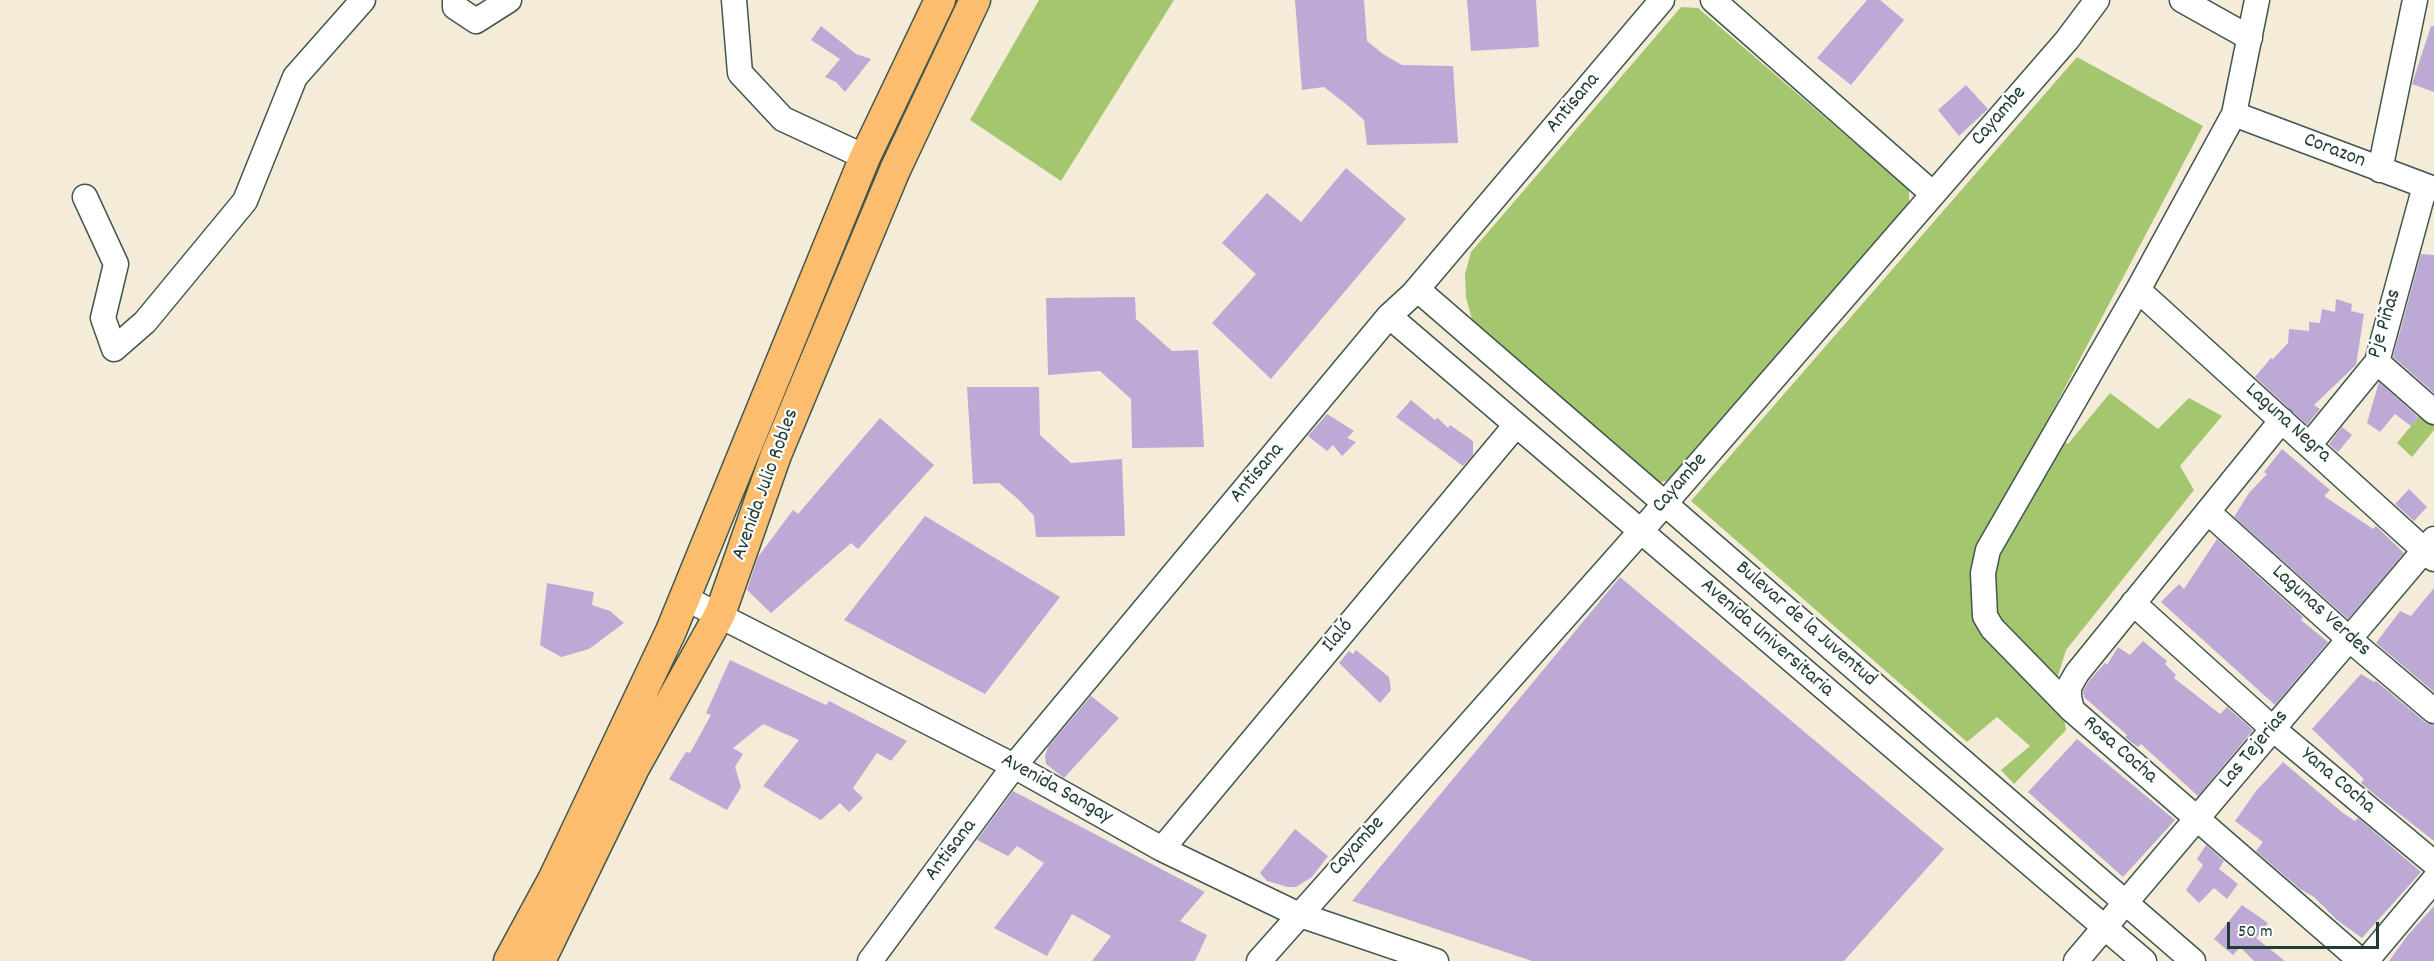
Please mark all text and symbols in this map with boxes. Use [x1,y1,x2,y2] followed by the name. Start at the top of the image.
[1542,69,1606,139] street label: Antisana
[1967,82,2033,152] street label: Cayambe
[2299,129,2369,175] street label: Corazon
[2364,286,2408,362] street label: Pje Piñas
[2239,379,2335,469] street label: Laguna Negra
[728,406,806,564] street label: Avenida Julio Robles
[1226,439,1290,509] street label: Antisana
[1648,449,1714,519] street label: Cayambe
[1729,557,1881,693] street label: Bulevar de la Juventud
[2265,561,2375,663] street label: Lagunas Verdes
[1694,574,1838,704] street label: Avenida Universitaria
[1318,615,1360,659] street label: Ilaló
[2215,706,2295,794] street label: Las Tejerias
[2077,712,2161,790] street label: Rosa Cocha
[2295,744,2379,820] street label: Yana Cocha
[996,749,1116,831] street label: Avenida Sangay
[1325,812,1391,882] street label: Cayambe
[921,815,983,887] street label: Antisana
[2230,910,2382,948] scale bar
[2238,920,2273,945] text: 50 m

